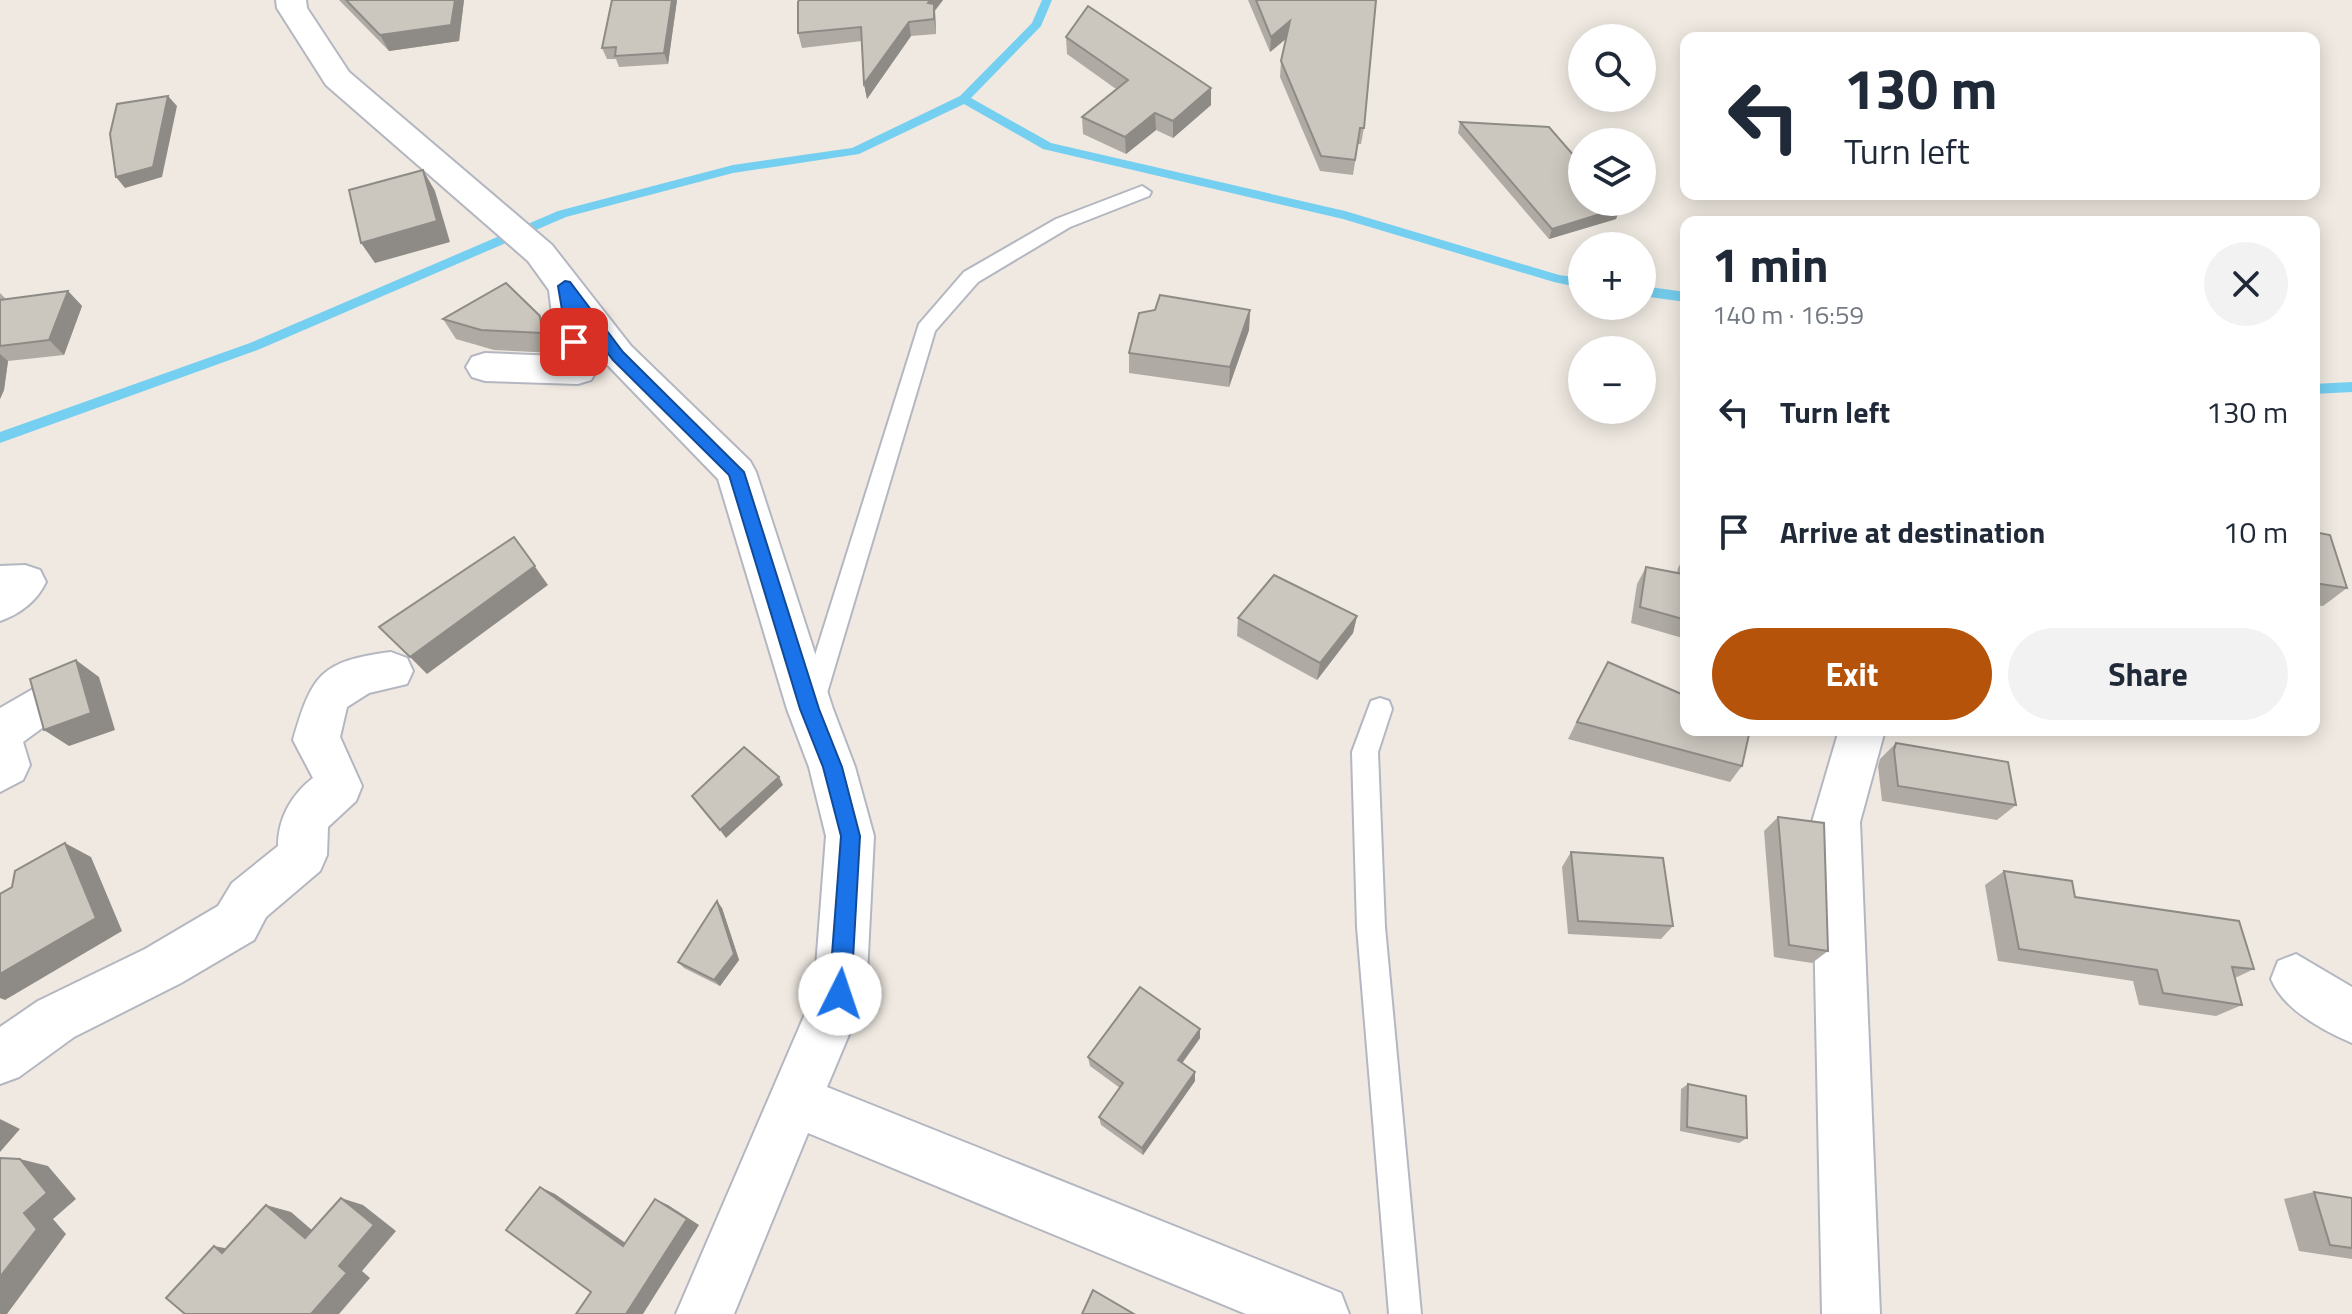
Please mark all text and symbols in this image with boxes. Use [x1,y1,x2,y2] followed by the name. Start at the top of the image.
[1568,24,1656,424] map controls
[1568,24,1656,112] button: search
[1844,46,1997,131] text: 130 m
[1712,64,1816,168] icon: left
[1844,123,1970,178] text: Turn left
[1568,128,1656,216] button: layers
[1712,228,1829,301] text: 1 min
[1568,232,1656,320] button: +
[2204,242,2288,326] button: close
[1712,295,1864,334] text: 140 m · 16:59
[540,308,608,376] pin
[552,320,596,364] icon: arrive
[1568,336,1656,424] button: −
[1780,389,1890,435] text: Turn left
[2206,389,2288,435] text: 130 m
[1712,390,1756,434] icon: left
[1780,509,2045,555] text: Arrive at destination
[2223,509,2288,555] text: 10 m
[1712,510,1756,554] icon: arrive
[1712,628,1992,720] button: Exit
[2008,628,2288,720] button: Share
[798,952,882,1036] position arrow

